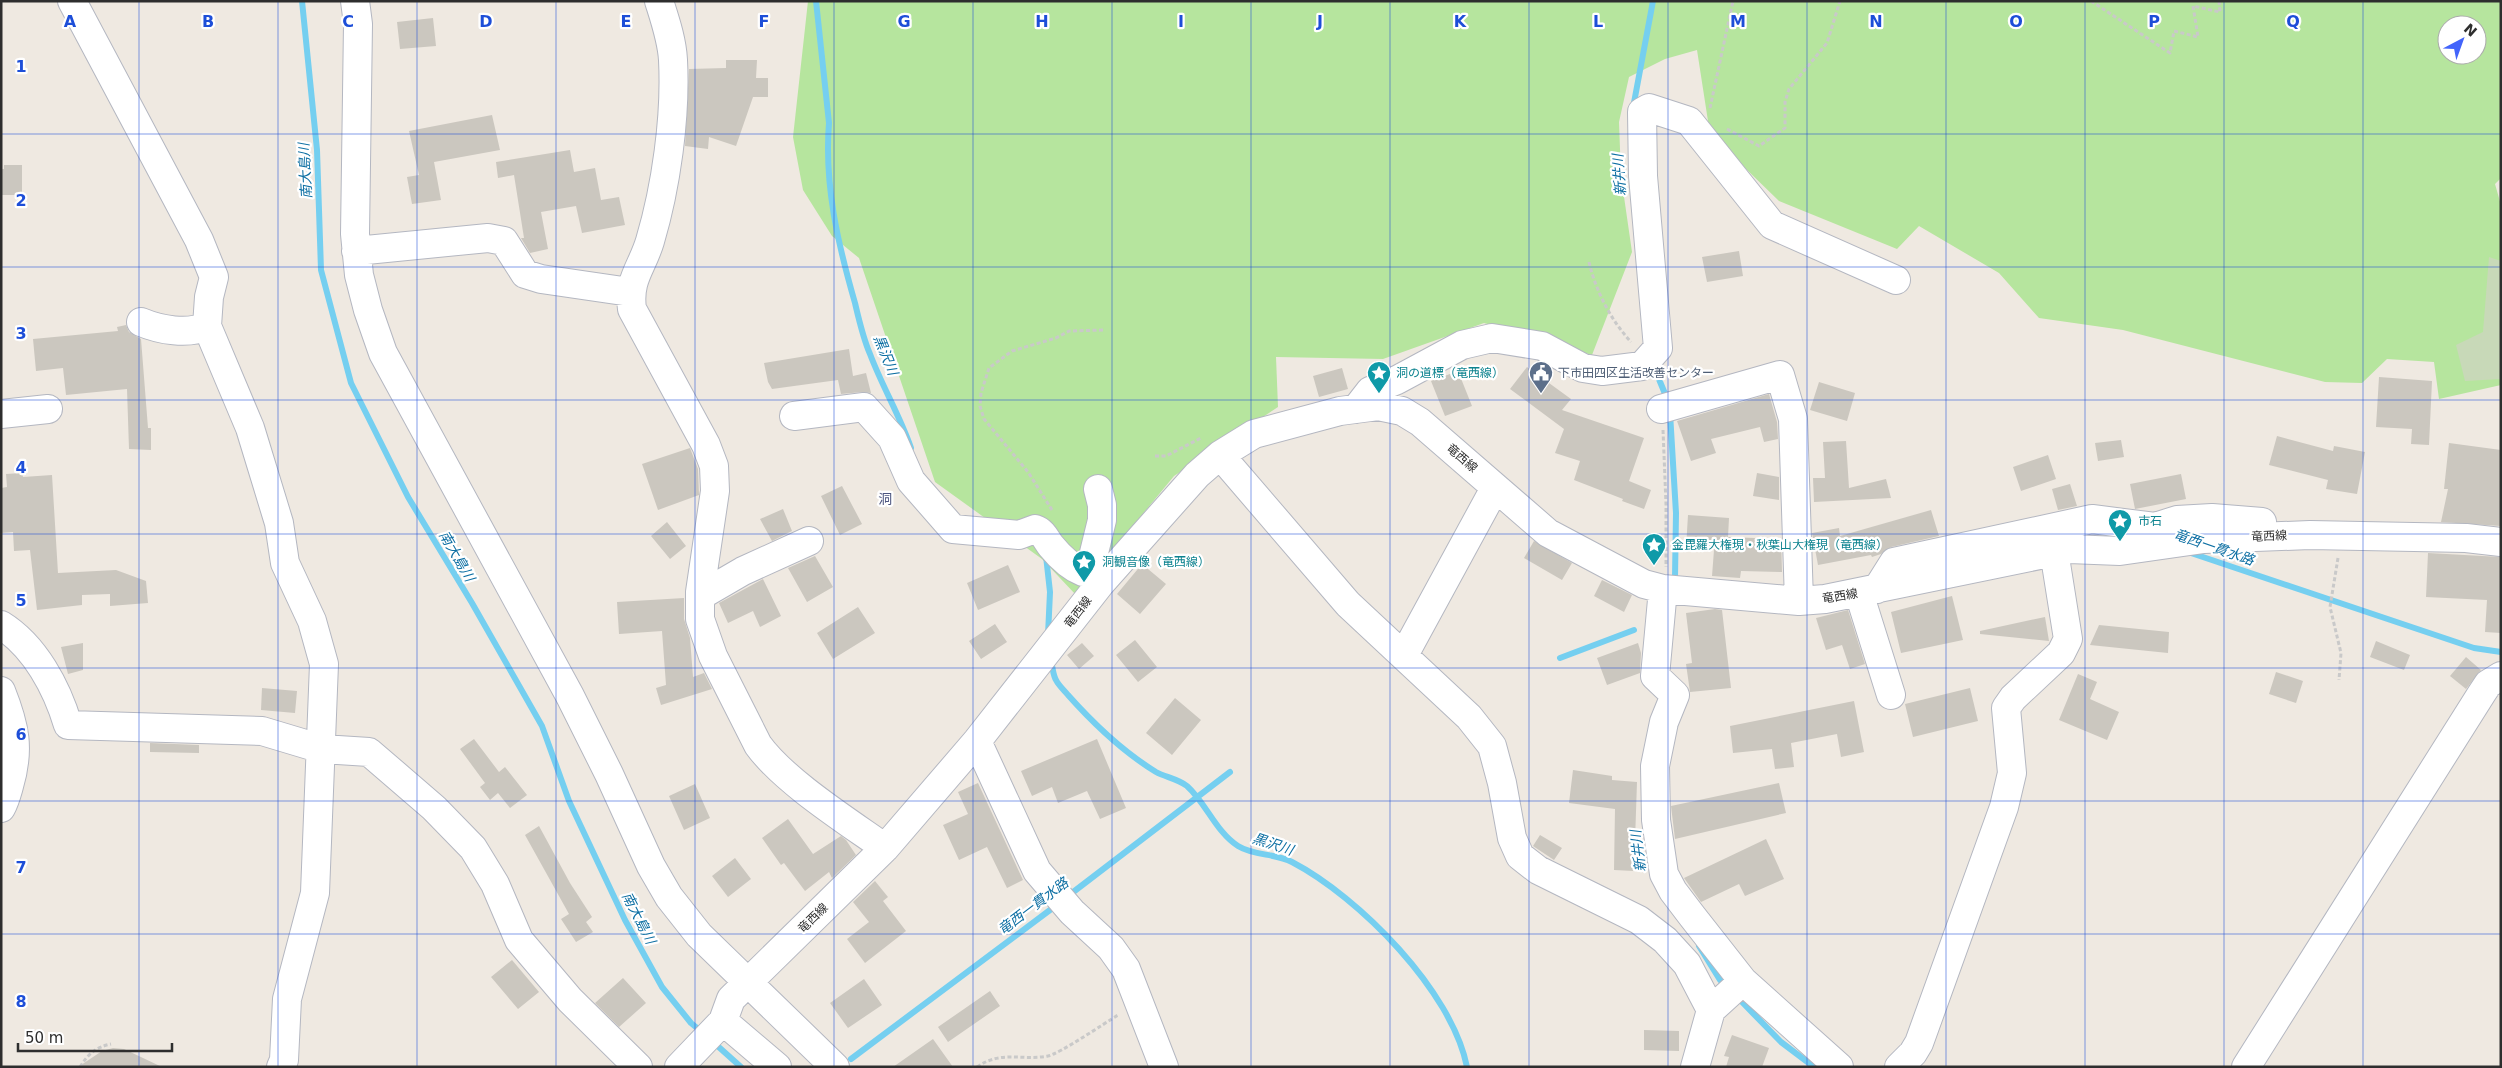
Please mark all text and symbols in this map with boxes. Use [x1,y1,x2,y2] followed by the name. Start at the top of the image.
[64,12,77,31] text: A
[202,12,214,31] text: B
[342,12,354,31] text: C
[479,12,493,31] text: D
[621,12,631,31] text: E
[759,12,769,31] text: F
[897,12,911,31] text: G
[1035,12,1049,31] text: H
[1178,12,1184,31] text: I
[1316,12,1323,31] text: J
[1454,12,1467,31] text: K
[1593,12,1603,31] text: L
[1730,12,1746,31] text: M
[1869,12,1883,31] text: N
[2009,12,2023,31] text: O
[2148,12,2160,31] text: P
[2286,12,2300,31] text: Q
[2437,15,2487,65] north arrow
[2461,20,2480,40] text: N
[15,57,27,76] text: 1
[295,141,314,199] water label: 南大島川
[1609,151,1628,197] water label: 新井川
[15,191,27,210] text: 2
[15,324,27,343] text: 3
[871,333,902,379] water label: 黒沢川
[1366,360,1392,394] place icon: 洞の道標（竜西線）
[1528,360,1554,394] public building icon: 下市田四区生活改善センター
[1396,366,1504,380] place label: 洞の道標（竜西線）
[1558,366,1714,380] place label: 下市田四区生活改善センター
[1444,441,1480,475] street label: 竜西線
[15,458,27,477] text: 4
[878,491,892,507] district label: 洞
[2107,508,2133,542] place icon: 市石
[2138,514,2162,528] place label: 市石
[2172,526,2257,569] water label: 竜西一貫水路
[436,528,479,586] water label: 南大島川
[2251,528,2287,544] street label: 竜西線
[1641,532,1667,566] place icon: 金毘羅大権現・秋葉山大権現（竜西線）
[1672,538,1888,552] place label: 金毘羅大権現・秋葉山大権現（竜西線）
[1071,549,1097,583] place icon: 洞観音像（竜西線）
[1102,555,1210,569] place label: 洞観音像（竜西線）
[1821,586,1859,606] street label: 竜西線
[15,591,27,610] text: 5
[1061,594,1095,630] street label: 竜西線
[15,725,27,744] text: 6
[1627,827,1648,873] water label: 新井川
[1251,830,1297,859] water label: 黒沢川
[15,858,27,877] text: 7
[995,874,1072,938] water label: 竜西一貫水路
[619,889,660,948] water label: 南大島川
[795,900,831,936] street label: 竜西線
[15,992,27,1011] text: 8
[18,1020,171,1052] scale bar
[25,1029,63,1047] text: 50 m

